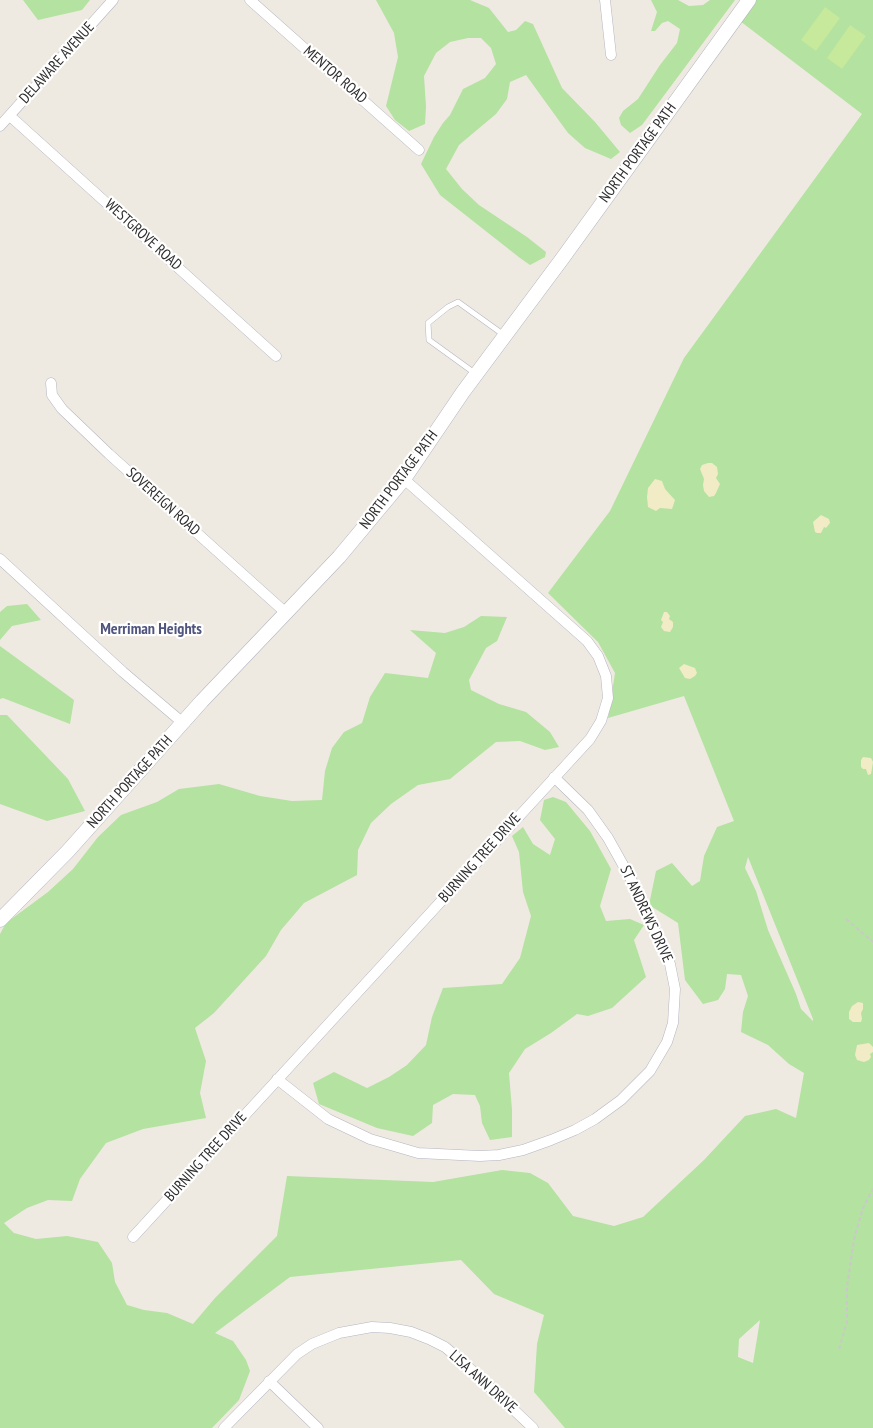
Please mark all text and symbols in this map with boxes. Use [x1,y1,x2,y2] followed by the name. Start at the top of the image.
[16,19,98,107] street label: DELAWARE AVENUE
[299,42,371,108] street label: MENTOR ROAD
[596,100,680,206] street label: NORTH PORTAGE PATH
[101,196,185,274] street label: WESTGROVE ROAD
[356,427,442,533] street label: NORTH PORTAGE PATH
[122,464,204,540] street label: SOVEREIGN ROAD
[100,619,202,639] district label: Merriman Heights
[84,732,176,832] street label: NORTH PORTAGE PATH
[435,810,525,906] street label: BURNING TREE DRIVE
[616,863,676,965] street label: ST ANDREWS DRIVE
[161,1109,251,1205] street label: BURNING TREE DRIVE
[445,1347,521,1417] street label: LISA ANN DRIVE

